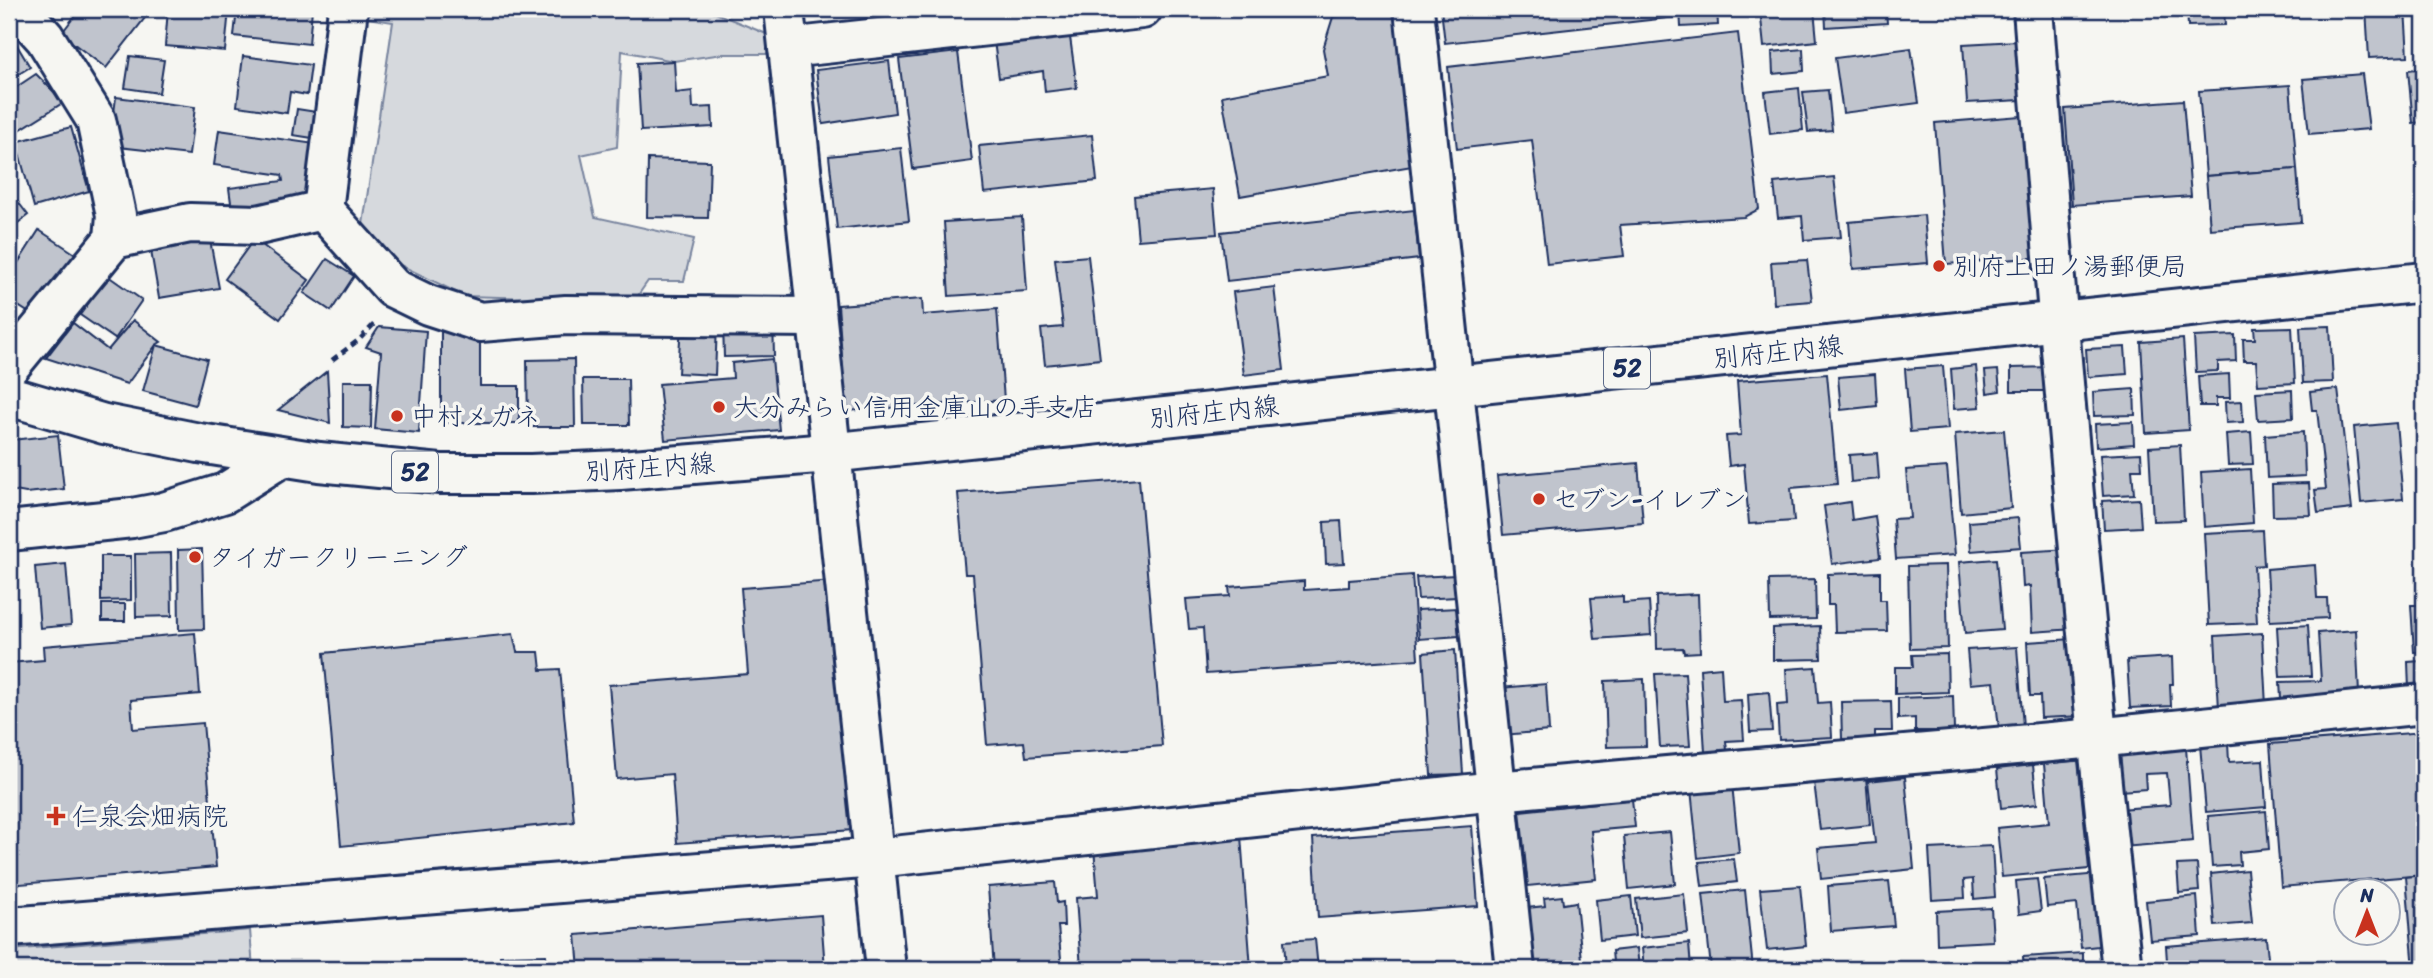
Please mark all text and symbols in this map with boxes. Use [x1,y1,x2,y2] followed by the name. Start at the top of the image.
[1953,243,2187,289] place label: 別府上田ノ湯郵便局
[1931,258,1947,274] marker: 別府上田ノ湯郵便局
[1711,322,1845,382] street label: 別府庄内線
[1604,348,1650,388] road number: 52
[1147,382,1281,442] street label: 別府庄内線
[733,384,1097,430] place label: 大分みらい信用金庫山の手支店
[411,393,541,439] place label: 中村メガネ
[711,399,727,415] marker: 大分みらい信用金庫山の手支店
[389,408,405,424] marker: 中村メガネ
[584,440,716,494] street label: 別府庄内線
[392,452,438,492] road number: 52
[1553,476,1747,522] place label: セブン-イレブン
[1531,491,1547,507] marker: セブン-イレブン
[209,534,468,580] place label: タイガークリーニング
[187,549,203,565] marker: タイガークリーニング
[72,793,228,839] place label: 仁泉会畑病院
[46,806,66,826] marker: 仁泉会畑病院
[2332,876,2402,946] north arrow
[2359,879,2374,912] text: N

